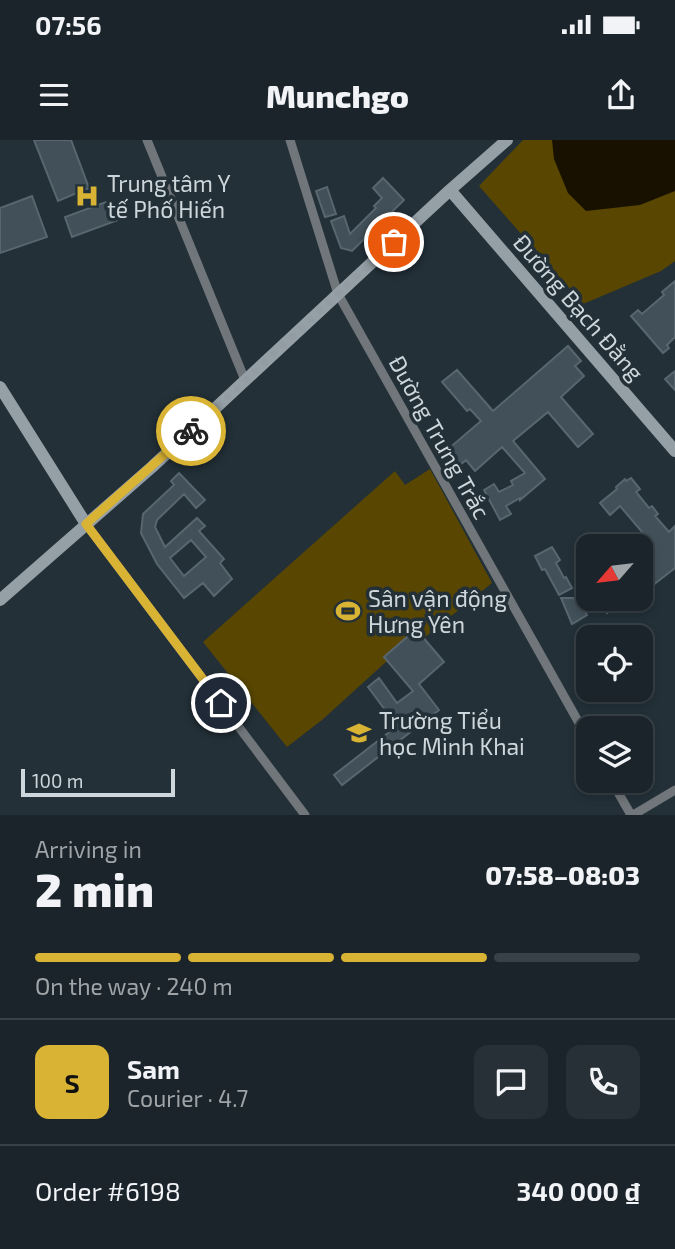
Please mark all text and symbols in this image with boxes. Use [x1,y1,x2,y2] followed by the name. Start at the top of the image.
[35,9,102,40] text: 07:56
[35,76,73,114] icon: menu
[266,76,409,114] text: Munchgo
[602,76,640,114] icon: share
[107,169,231,223] place label: Trung tâm Y tế Phố Hiến
[73,182,101,210] hospital icon: Trung tâm Y tế Phố Hiến
[364,212,424,272] pin
[375,223,413,261] icon: bag
[508,228,650,386] street label: Đường Bạch Đằng
[384,350,496,524] street label: Đường Trưng Trắc
[156,396,226,466] courier
[172,412,210,450] icon: bike
[576,534,653,611] north arrow
[576,534,653,793] map controls
[368,584,507,638] place label: Sân vận động Hưng Yên
[334,597,362,625] sports icon: Sân vận động Hưng Yên
[576,625,653,702] button: locate
[191,673,251,733] pin
[202,684,240,722] icon: home
[379,706,525,760] place label: Trường Tiểu học Minh Khai
[576,716,653,793] button: layers
[345,719,373,747] school or university icon: Trường Tiểu học Minh Khai
[21,766,175,798] scale bar
[32,769,83,792] text: 100 m
[35,835,142,863] text: Arriving in
[485,859,640,890] text: 07:58–08:03
[35,861,154,916] text: 2 min
[35,972,233,1000] text: On the way · 240 m
[474,1045,548,1119] button: chat
[566,1045,640,1119] button: phone
[127,1053,180,1084] text: Sam
[64,1067,80,1098] text: S
[127,1084,248,1112] text: Courier · 4.7
[35,1175,181,1206] text: Order #6198
[516,1175,640,1206] text: 340 000 ₫

